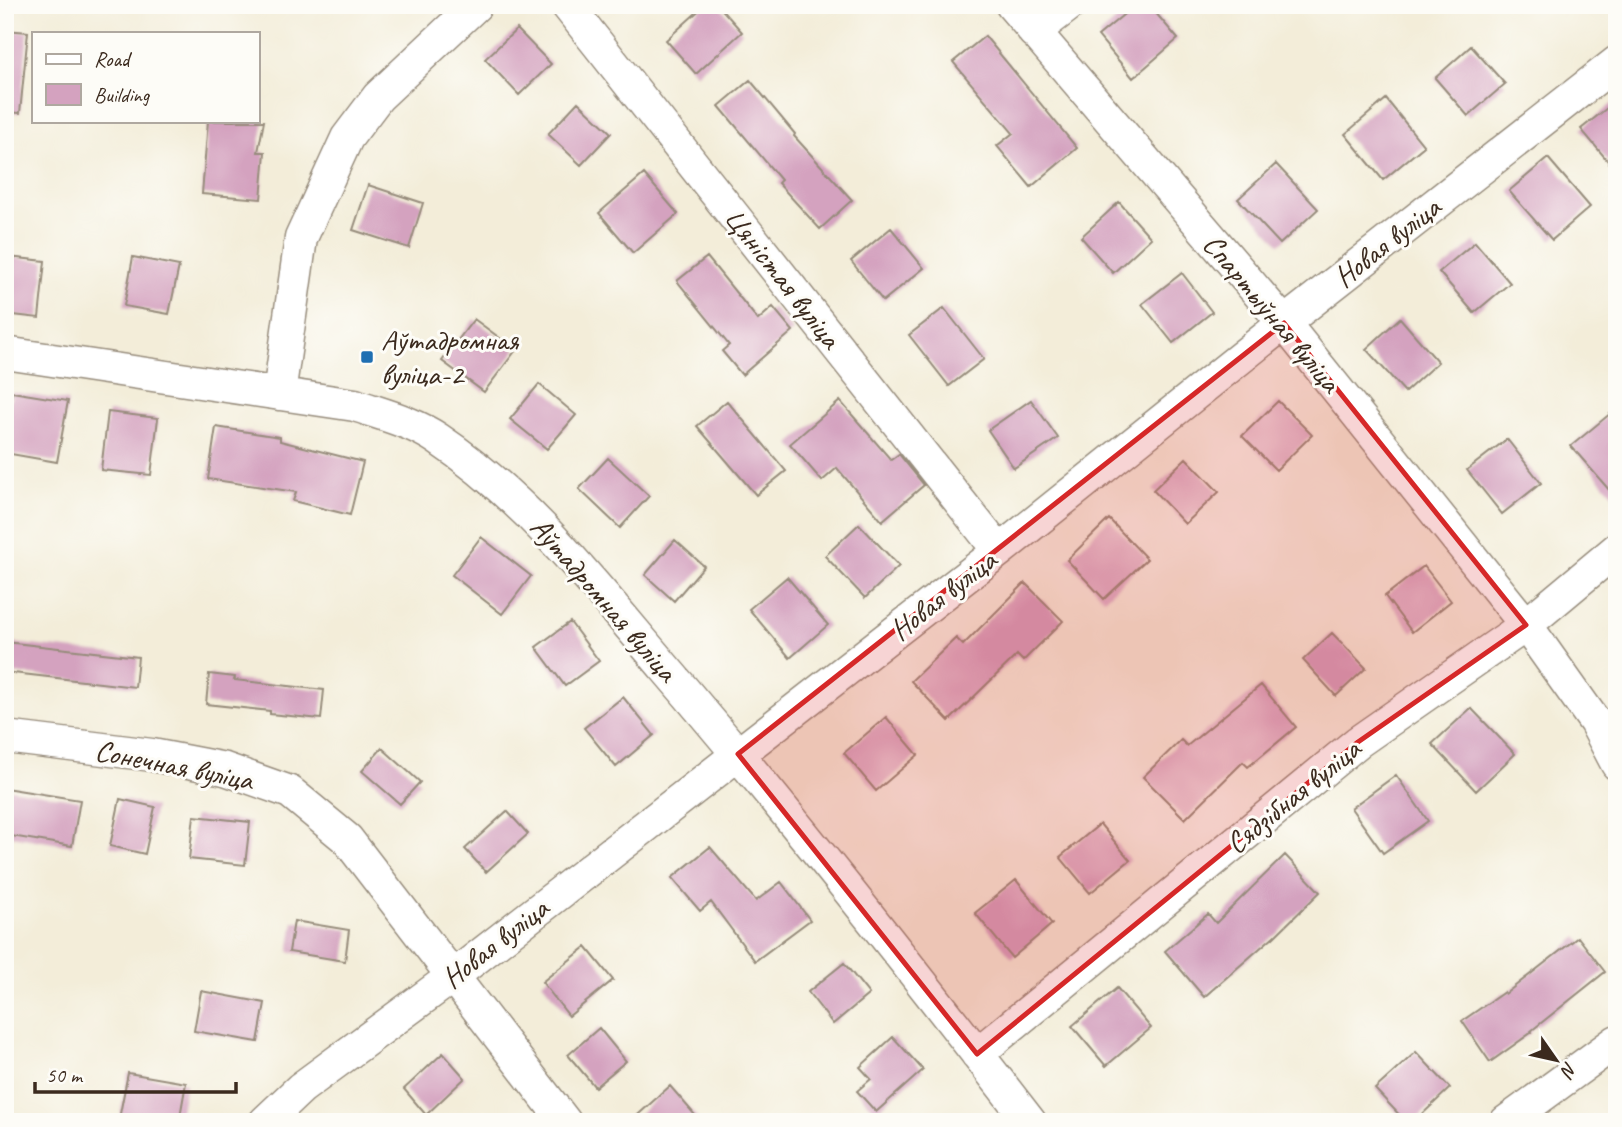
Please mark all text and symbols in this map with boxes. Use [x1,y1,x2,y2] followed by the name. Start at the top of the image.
[32,32,259,122] legend
[94,46,133,72] text: Road
[94,82,151,108] text: Building
[1326,187,1450,296] street label: Новая вуліца
[716,200,851,357] street label: Цяністая вуліца
[1195,226,1351,402] street label: Спартыўная вуліца
[381,321,520,393] place label: Аўтадромная вуліца-2
[359,349,375,365] marker: Аўтадромная вуліца-2
[522,509,687,691] street label: Аўтадромная вуліца
[882,540,1006,649] street label: Новая вуліца
[1218,729,1370,862] street label: Сядзібная вуліца
[92,731,258,799] street label: Сонечная вуліца
[434,888,558,997] street label: Новая вуліца
[1520,1026,1590,1096] north arrow
[35,1050,236,1094] scale bar
[1554,1057,1583,1083] text: N
[46,1062,84,1088] text: 50 m

